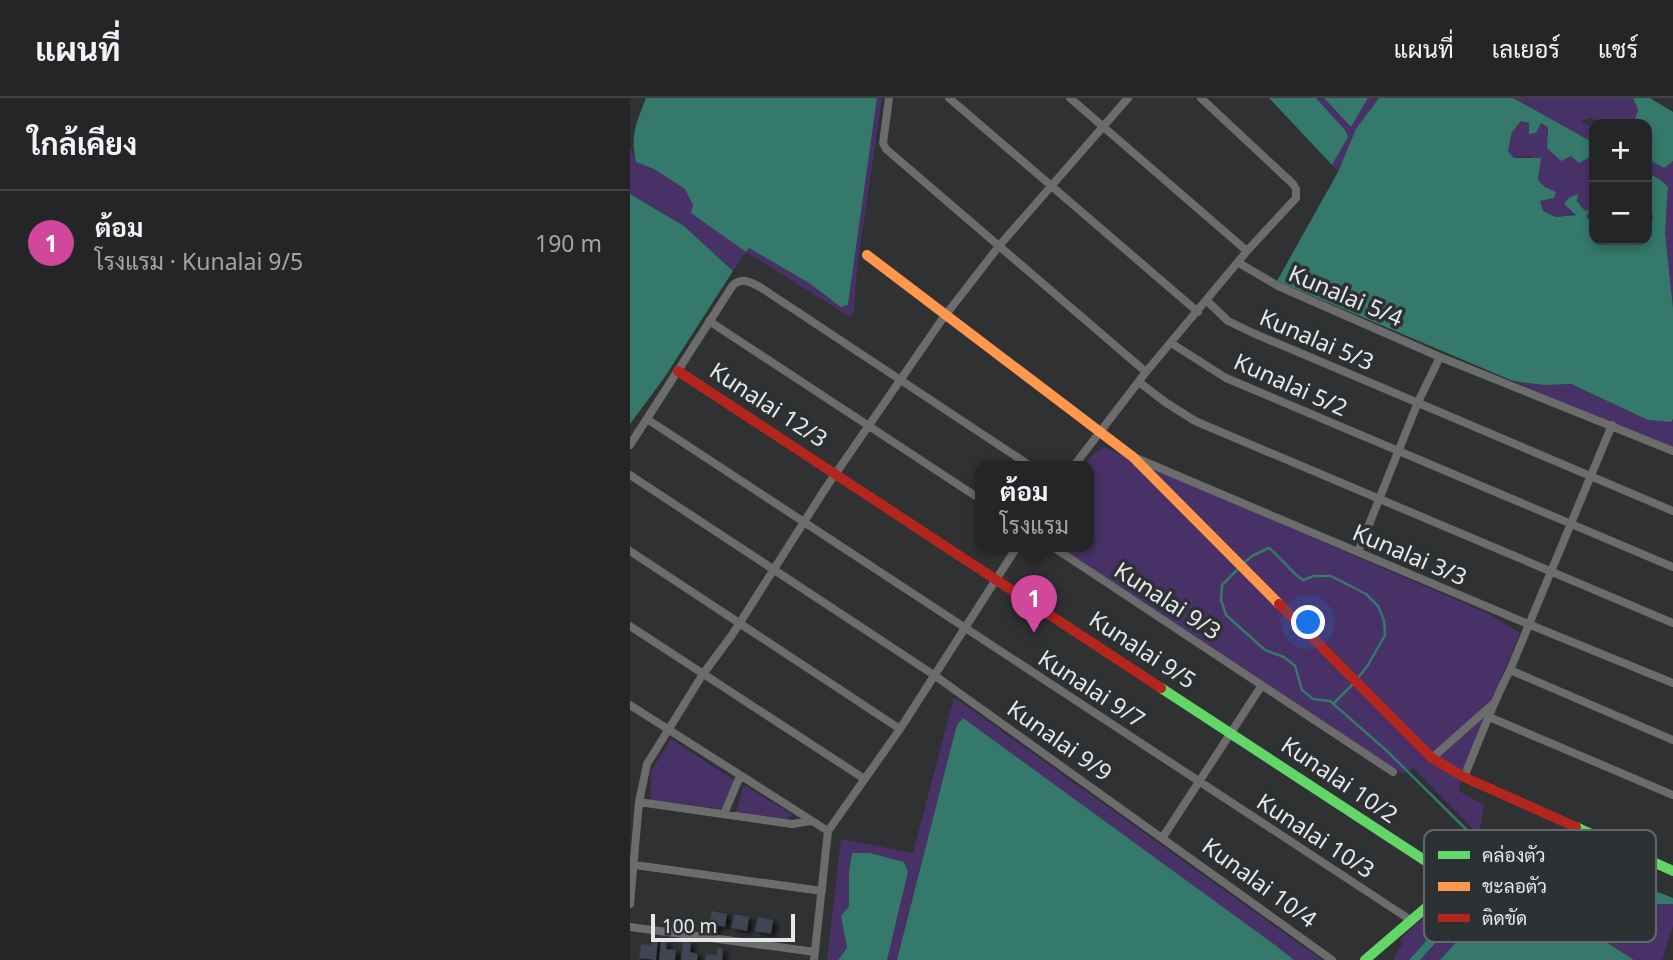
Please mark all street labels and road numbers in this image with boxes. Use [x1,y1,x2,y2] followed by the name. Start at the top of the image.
[1284,257,1408,333] street label: Kunalai 5/4
[1255,301,1379,377] street label: Kunalai 5/3
[1229,345,1353,423] street label: Kunalai 5/2
[704,354,834,454] street label: Kunalai 12/3
[1348,516,1472,592] street label: Kunalai 3/3
[1108,554,1228,646] street label: Kunalai 9/3
[1083,603,1203,695] street label: Kunalai 9/5
[1032,642,1152,734] street label: Kunalai 9/7
[1001,692,1119,788] street label: Kunalai 9/9
[1275,728,1405,830] street label: Kunalai 10/2
[1251,785,1381,885] street label: Kunalai 10/3
[1196,830,1324,934] street label: Kunalai 10/4

